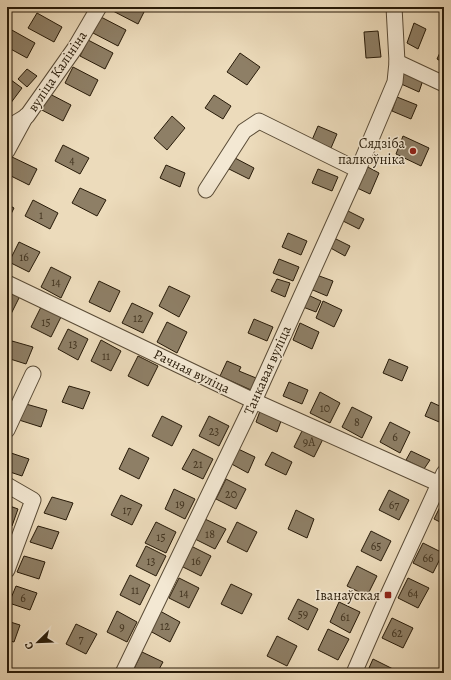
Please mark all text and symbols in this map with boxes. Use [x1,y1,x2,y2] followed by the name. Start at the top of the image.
[23,27,92,115] street label: вуліца Калініна
[338,134,406,169] place label: Сядзіба палкоўніка
[408,146,418,156] marker: Сядзіба палкоўніка
[69,152,75,168] house number: 4
[39,207,43,223] house number: 1
[19,249,29,265] house number: 16
[51,274,61,290] house number: 14
[133,310,143,326] house number: 12
[41,314,51,330] house number: 15
[239,322,296,418] street label: Танкавая вуліца
[68,336,78,352] house number: 13
[150,345,234,398] street label: Рачная вуліца
[102,348,110,364] house number: 11
[320,400,330,416] house number: 10
[354,414,360,430] house number: 8
[209,423,219,439] house number: 23
[392,429,398,445] house number: 6
[303,434,316,450] house number: 9А
[193,456,203,472] house number: 21
[225,486,237,502] house number: 20
[175,496,185,512] house number: 19
[389,497,400,513] house number: 67
[122,502,133,518] house number: 17
[205,526,215,542] house number: 18
[156,529,166,545] house number: 15
[371,538,381,554] house number: 65
[422,550,434,566] house number: 66
[146,553,156,569] house number: 13
[191,553,201,569] house number: 16
[131,582,139,598] house number: 11
[179,585,189,601] house number: 14
[408,585,419,601] house number: 64
[315,586,380,605] place label: Іванаўская
[20,590,26,606] house number: 6
[383,590,393,600] marker: Іванаўская
[298,606,308,622] house number: 59
[340,609,350,625] house number: 61
[160,618,170,634] house number: 12
[119,619,125,635] house number: 9
[18,622,58,662] north arrow
[391,625,403,641] house number: 62
[78,631,84,647] house number: 7
[21,639,37,652] text: С

